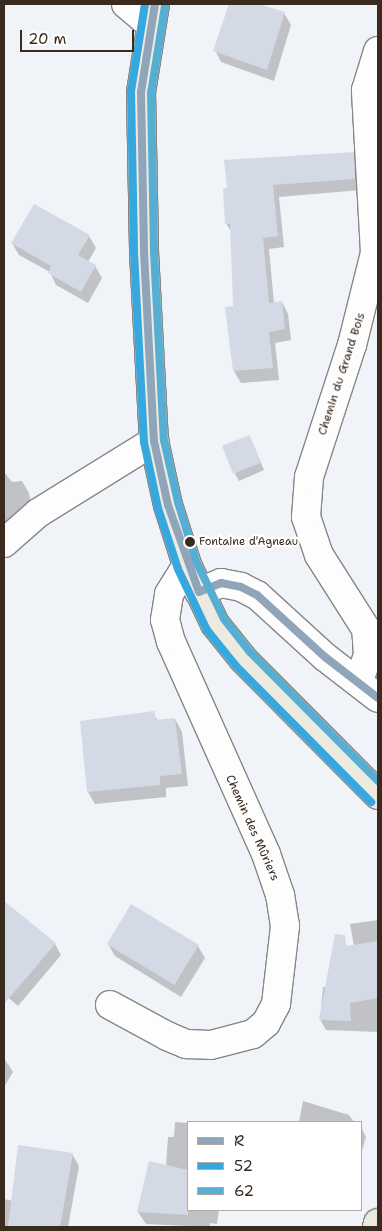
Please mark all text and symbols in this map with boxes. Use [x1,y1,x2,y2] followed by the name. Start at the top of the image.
[22,20,136,52] scale bar
[28,29,67,49] text: 20 m
[315,311,369,437] street label: Chemin du Grand Bois
[199,535,298,549] place label: Fontaine d'Agneau
[185,537,195,547] marker: Fontaine d'Agneau
[222,773,282,883] street label: Chemin des Mûriers
[187,1121,362,1211] legend
[234,1131,244,1151] text: R
[234,1156,253,1176] text: 52
[234,1181,254,1201] text: 62

